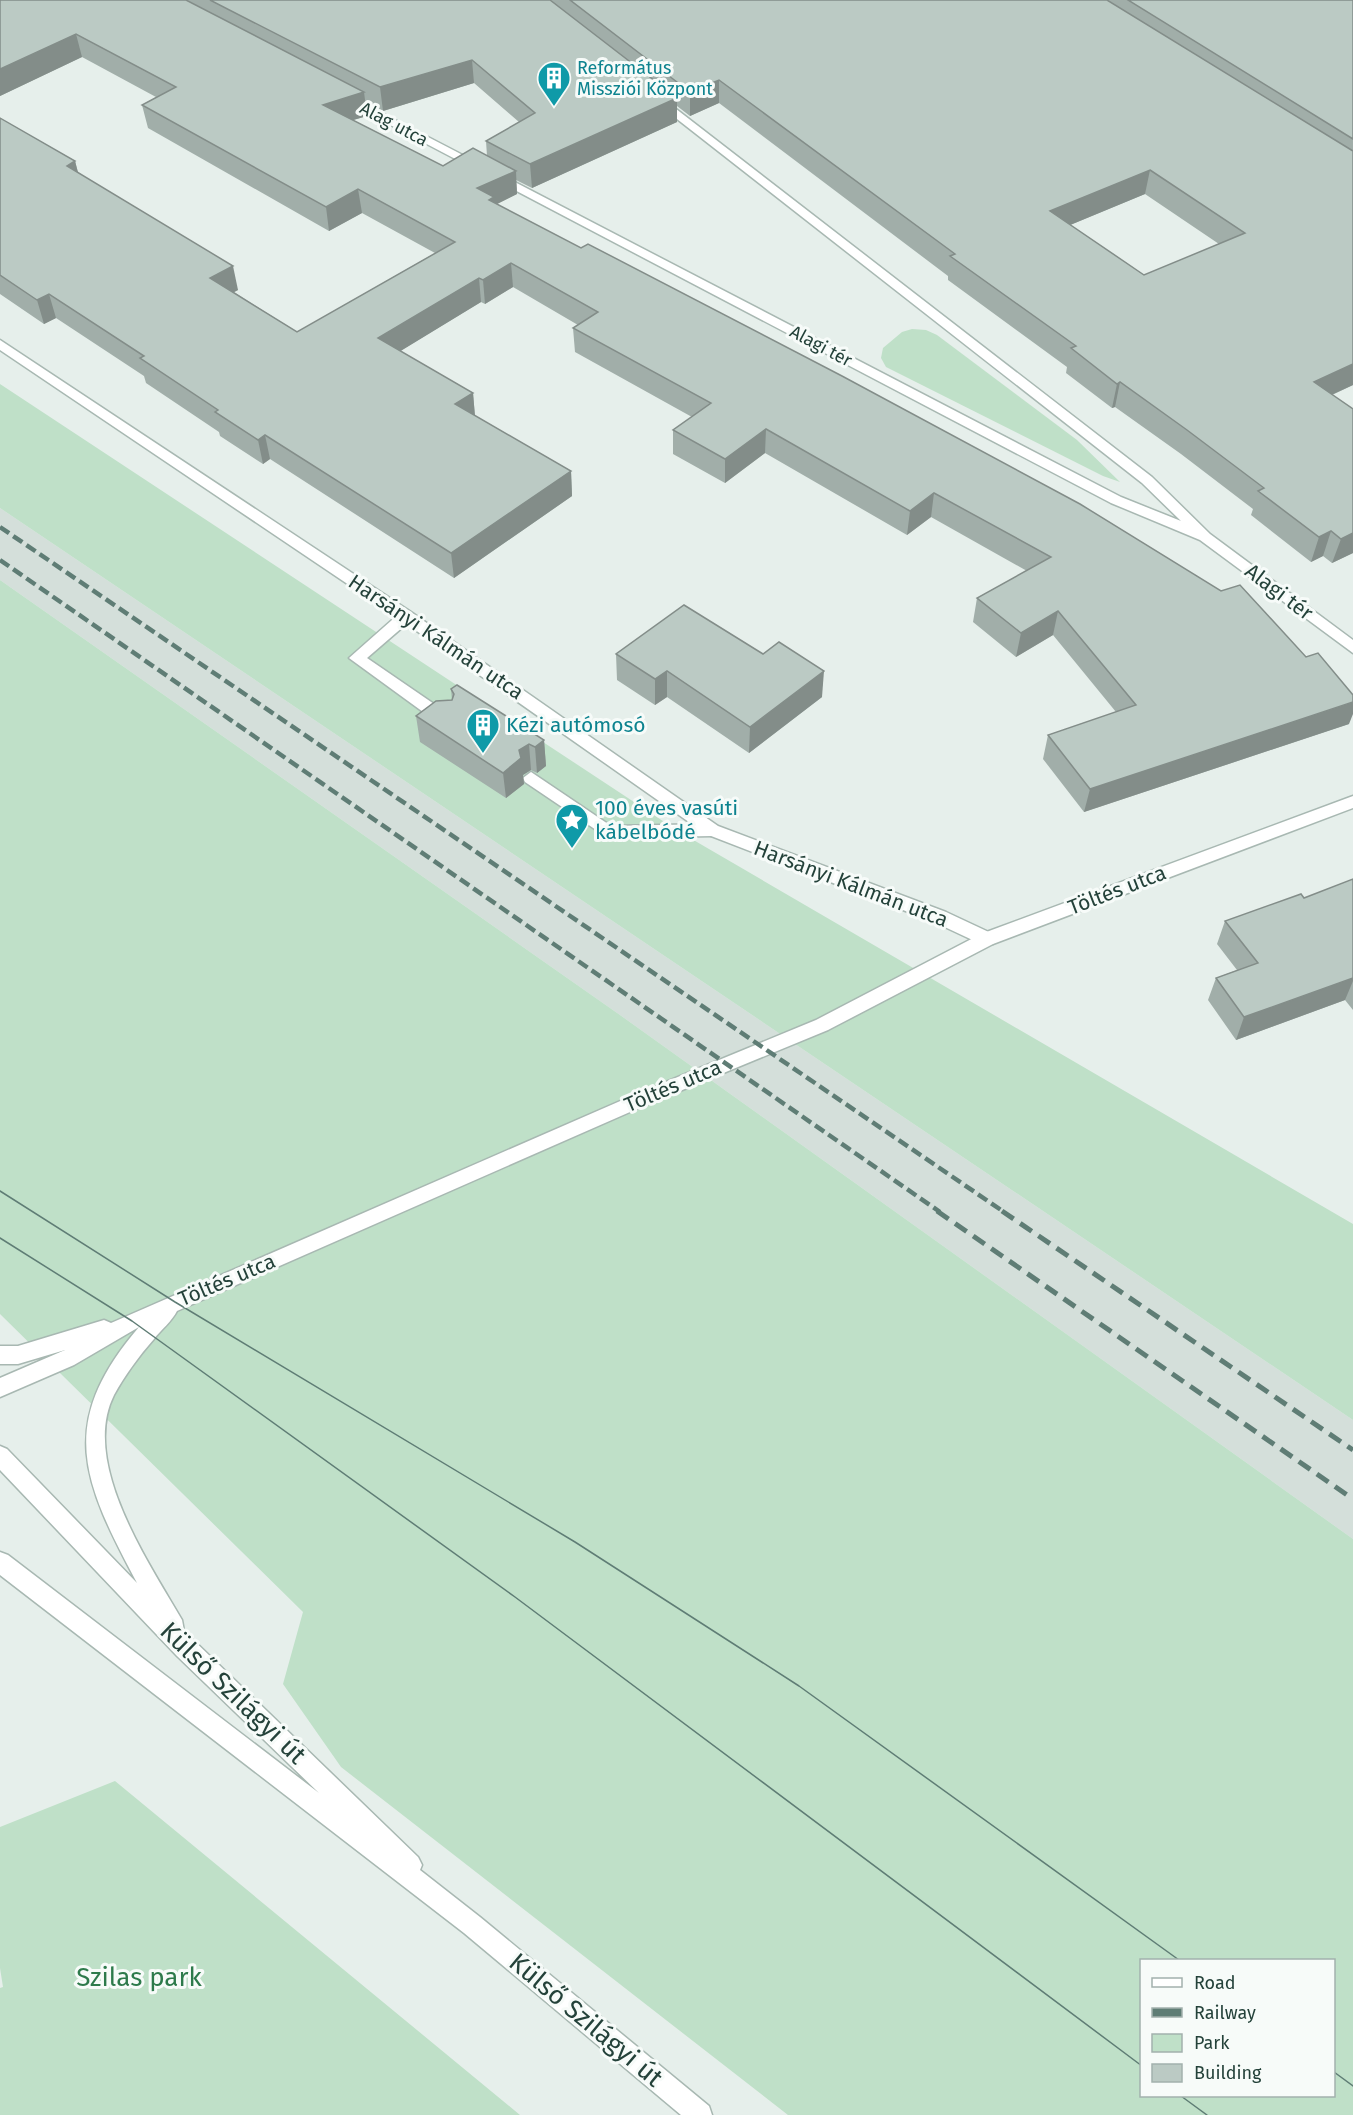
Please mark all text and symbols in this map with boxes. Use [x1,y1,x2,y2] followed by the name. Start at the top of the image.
[577,57,713,100] place label: Református Missziói Központ
[536,60,572,107] building icon: Református Missziói Központ
[356,97,432,151] street label: Alag utca
[786,320,856,372] street label: Alagi tér
[1240,558,1318,626] street label: Alagi tér
[343,569,529,705] street label: Harsányi Kálmán utca
[465,707,501,754] building icon: Kézi autómosó
[506,712,646,738] place label: Kézi autómosó
[595,795,738,845] place label: 100 éves vasúti kábelbódé
[554,802,590,849] place icon: 100 éves vasúti kábelbódé
[750,835,952,933] street label: Harsányi Kálmán utca
[1064,859,1170,921] street label: Töltés utca
[621,1054,725,1118] street label: Töltés utca
[175,1248,279,1312] street label: Töltés utca
[154,1615,313,1771] street label: Külső Szilágyi út
[503,1947,670,2094] street label: Külső Szilágyi út
[1140,1959,1335,2097] legend
[76,1962,203,1993] park label: Szilas park
[1194,1972,1236,1994] text: Road
[1194,2002,1256,2024] text: Railway
[1194,2032,1230,2054] text: Park
[1194,2062,1262,2084] text: Building

